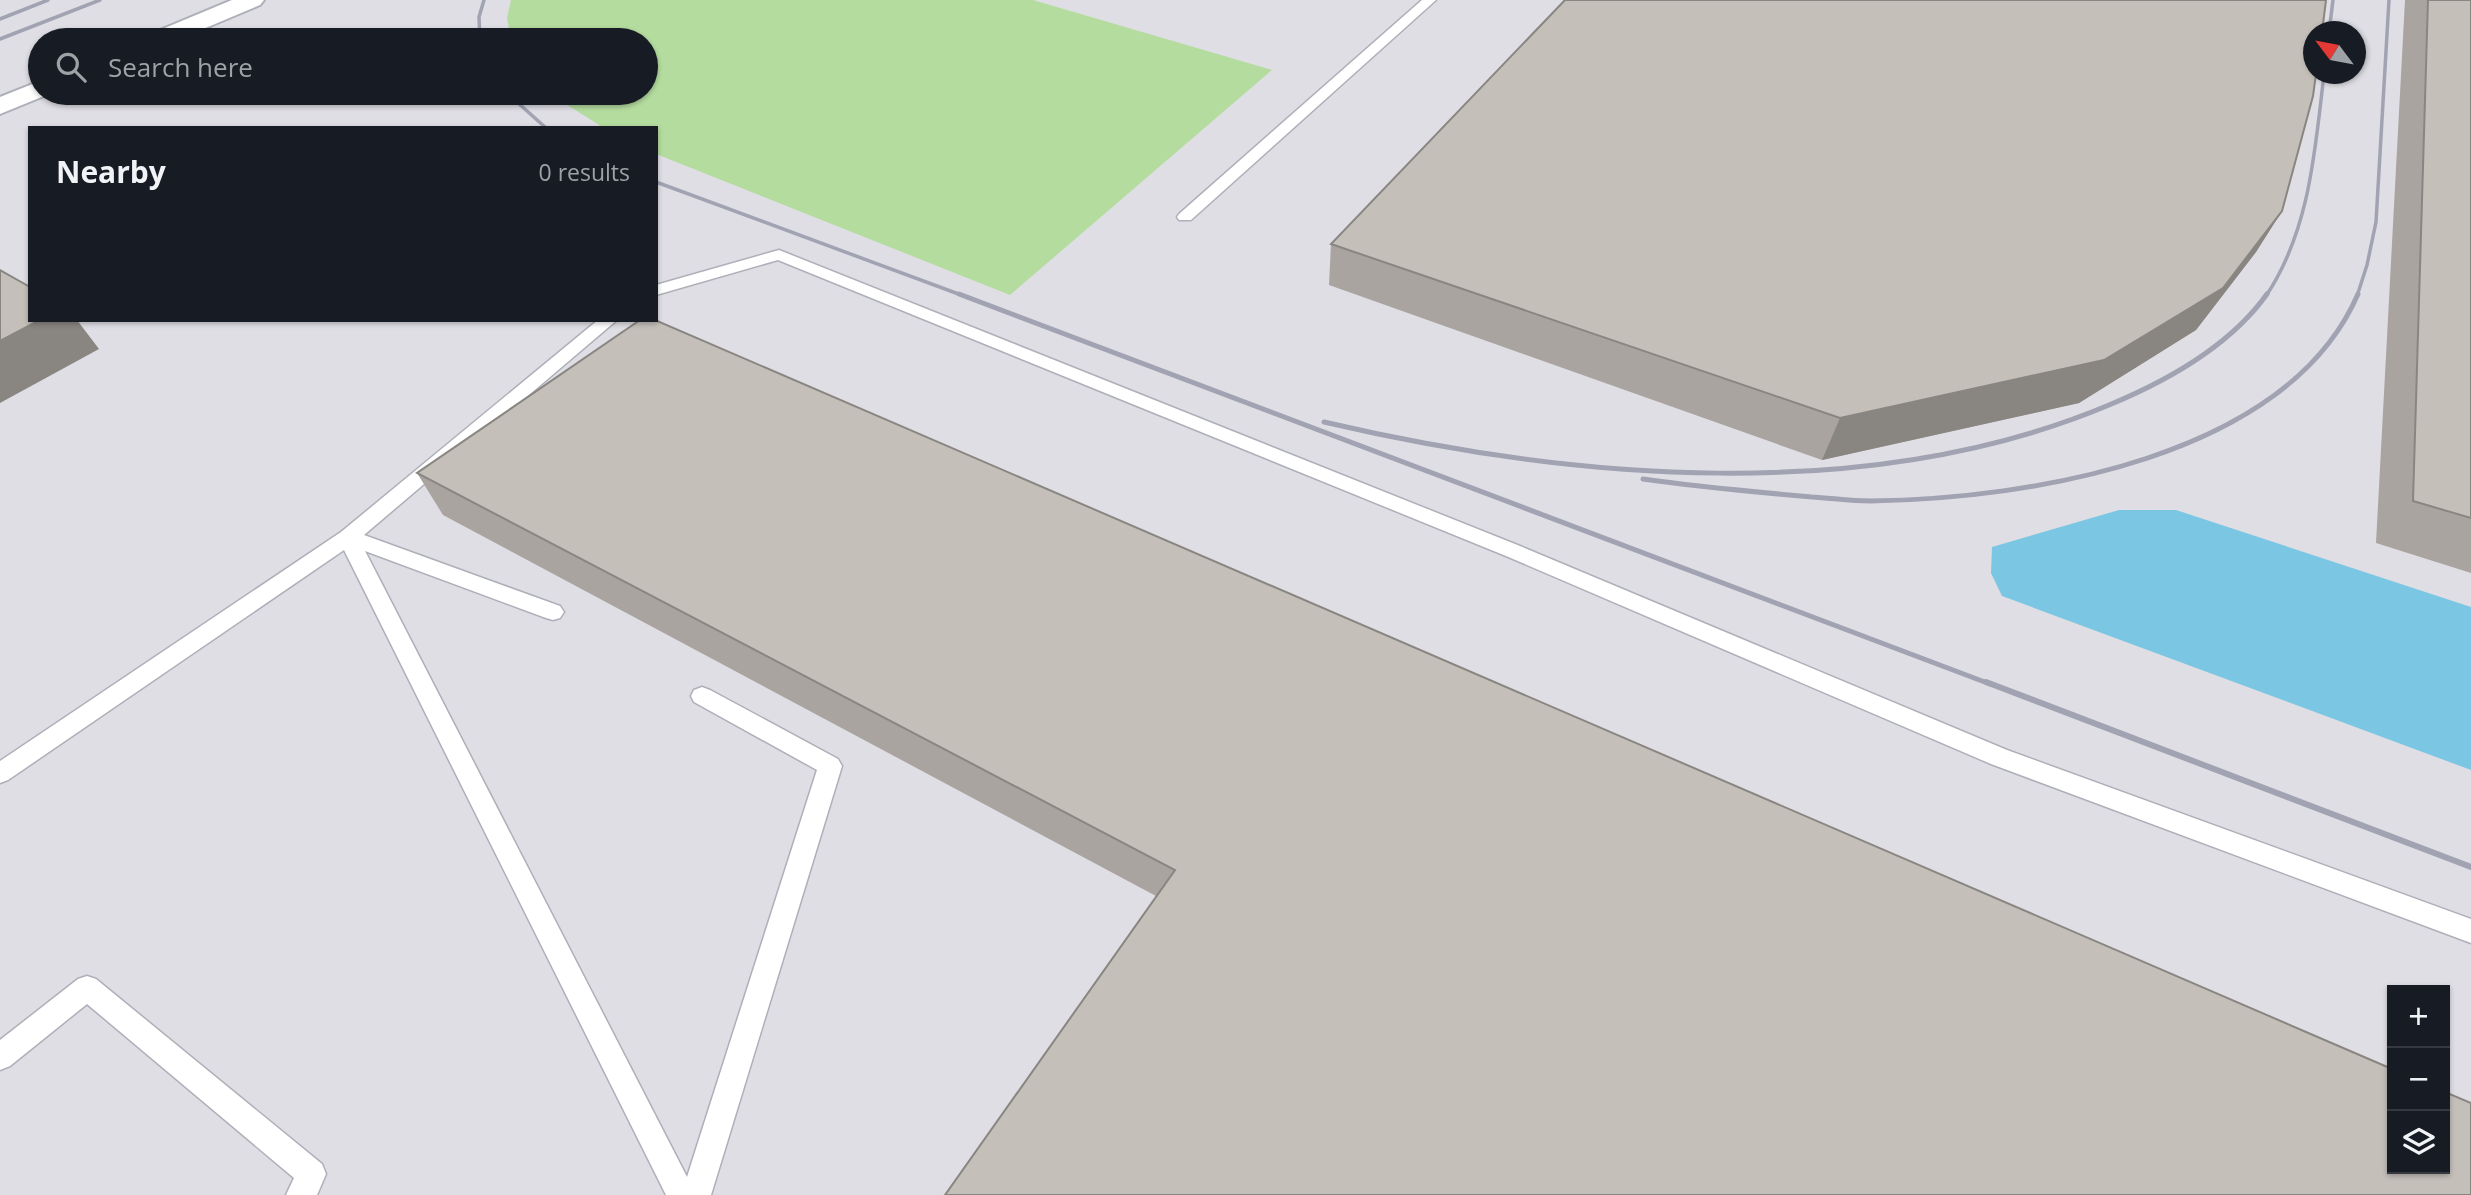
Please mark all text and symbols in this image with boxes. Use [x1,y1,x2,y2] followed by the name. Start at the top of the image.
[2303,21,2366,84] north arrow
[28,28,658,105] search box
[52,48,90,86] icon: search
[108,49,253,85] text: Search here
[56,151,166,192] text: Nearby
[539,156,630,188] text: 0 results
[2387,985,2450,1174] map controls
[2387,985,2450,1048] button: +
[2387,1048,2450,1111] button: −
[2387,1111,2450,1174] button: layers

